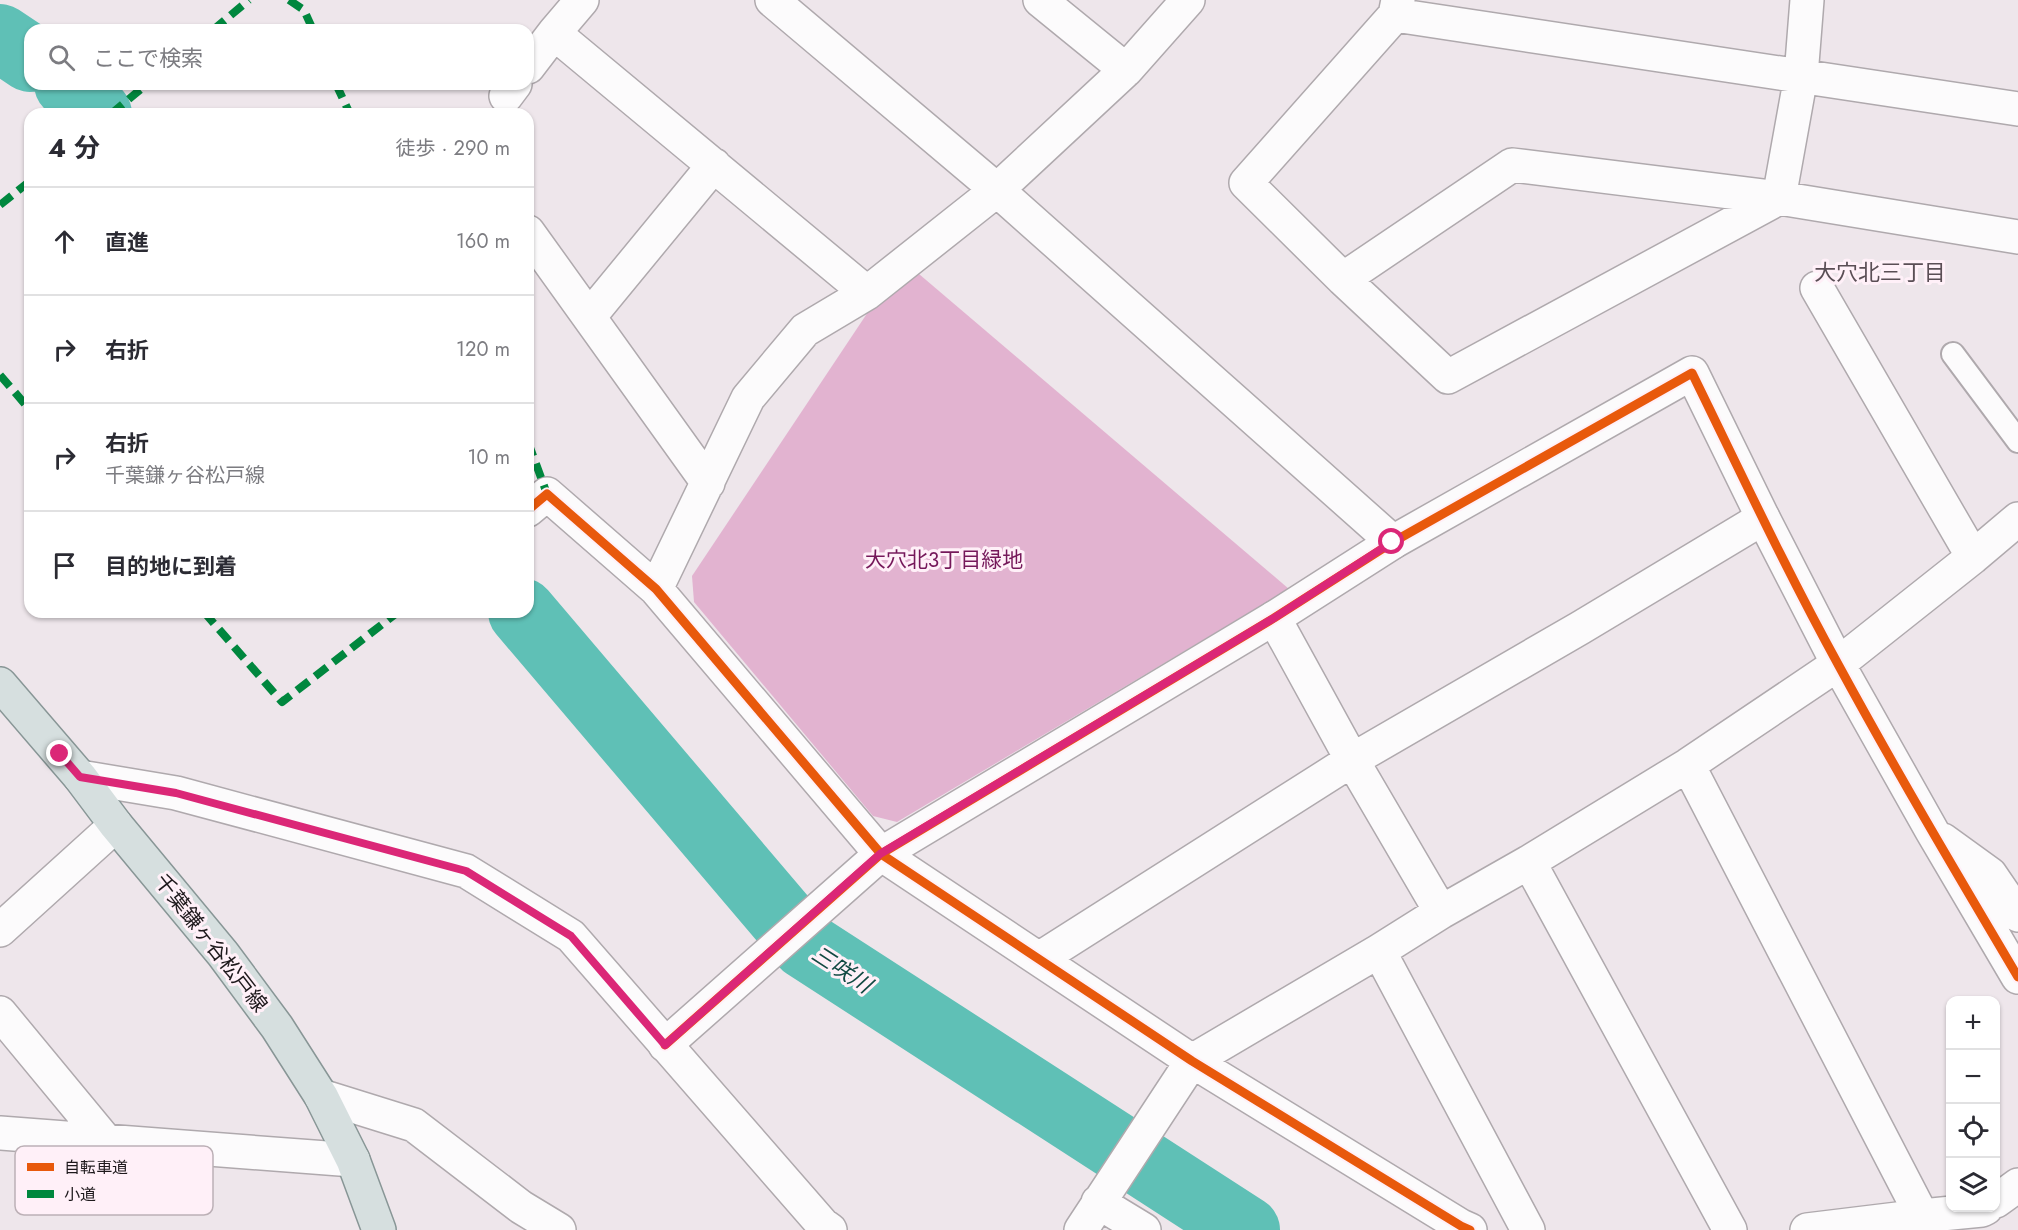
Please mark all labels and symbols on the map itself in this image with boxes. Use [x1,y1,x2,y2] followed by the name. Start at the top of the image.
[1814,256,1946,288] district label: 大穴北三丁目
[1378,528,1404,554] route start
[865,545,1023,575] park label: 大穴北3丁目緑地
[46,740,72,766] route end
[147,868,275,1018] street label: 千葉鎌ヶ谷松戸線
[806,938,880,1001] water label: 三咲川
[15,1146,213,1215] legend
[64,1156,128,1179] text: 自転車道
[64,1183,96,1206] text: 小道

